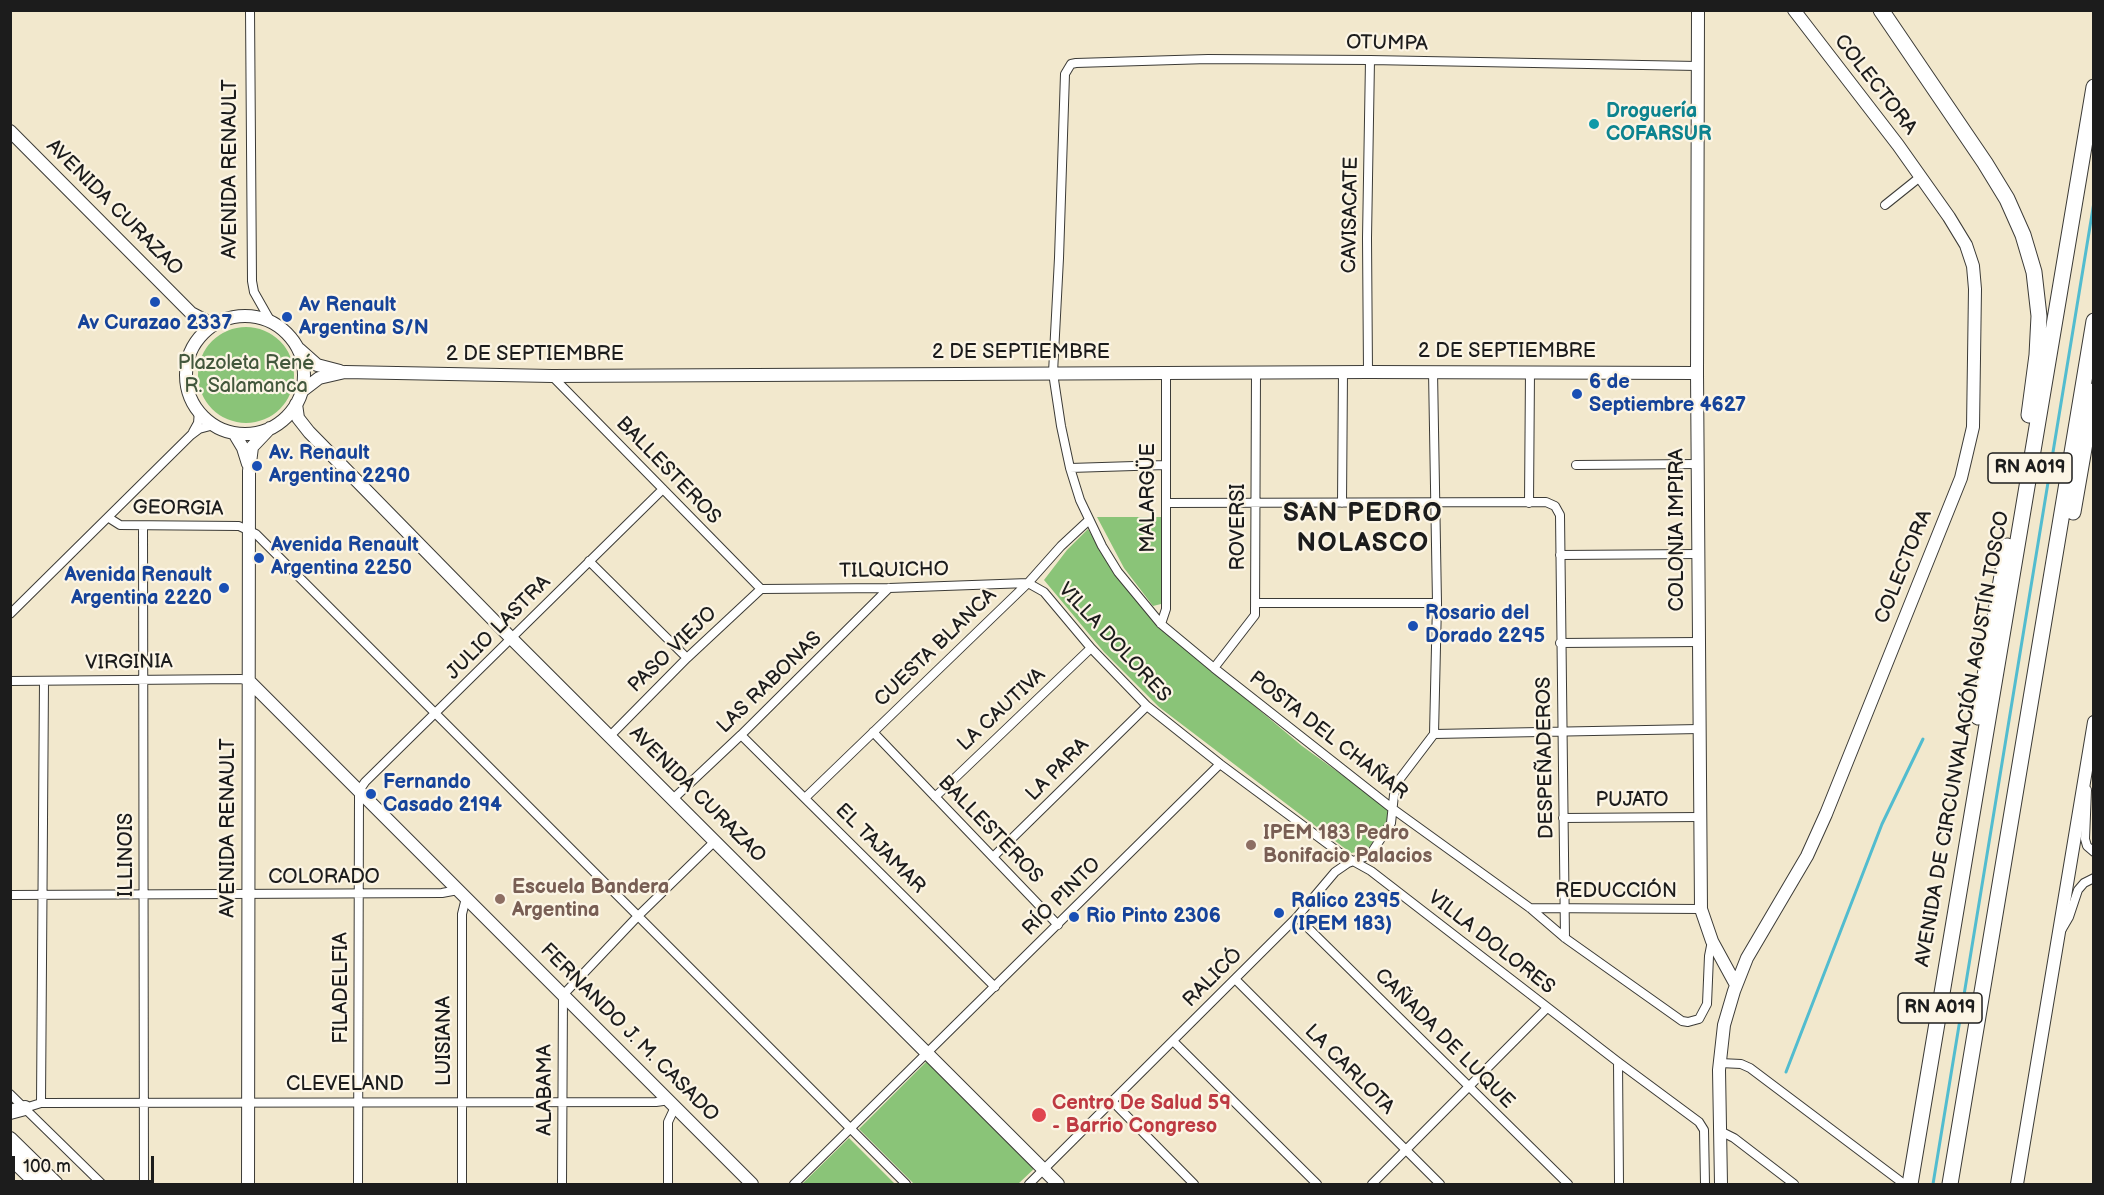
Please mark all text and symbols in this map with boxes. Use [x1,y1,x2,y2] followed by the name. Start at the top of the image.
[1828,30,1922,140] street label: COLECTORA
[1346,31,1428,57] street label: OTUMPA
[219,79,243,259] street label: AVENIDA RENAULT
[1606,100,1712,147] place label: Droguería COFARSUR
[1587,117,1601,131] marker: Droguería COFARSUR
[41,135,187,281] street label: AVENIDA CURAZAO
[1338,156,1364,274] street label: CAVISACATE
[299,294,429,341] place label: Av Renault Argentina S/N
[148,295,162,309] marker: Av Curazao 2337
[280,310,294,324] marker: Av Renault Argentina S/N
[78,312,232,336] place label: Av Curazao 2337
[1418,340,1596,364] street label: 2 DE SEPTIEMBRE
[932,341,1110,365] street label: 2 DE SEPTIEMBRE
[446,343,624,367] street label: 2 DE SEPTIEMBRE
[178,352,314,399] park label: Plazoleta René R. Salamanca
[1589,371,1746,418] place label: 6 de Septiembre 4627
[1570,387,1584,401] marker: 6 de Septiembre 4627
[611,412,725,530] street label: BALLESTEROS
[269,442,410,489] place label: Av. Renault Argentina 2290
[1137,443,1161,553] street label: MALARGÜE
[1666,448,1690,612] street label: COLONIA IMPIRA
[1988,453,2072,483] road number: RN A019
[250,459,264,473] marker: Av. Renault Argentina 2290
[1227,483,1251,571] street label: ROVERSI
[132,496,224,522] street label: GEORGIA
[1283,498,1443,560] district label: SAN PEDRO NOLASCO
[1870,507,1938,627] street label: COLECTORA
[1911,509,2015,969] street label: AVENIDA DE CIRCUNVALACIÓN AGUSTÍN TOSCO
[271,534,419,581] place label: Avenida Renault Argentina 2250
[252,551,266,565] marker: Avenida Renault Argentina 2250
[839,558,949,584] street label: TILQUICHO
[64,564,212,611] place label: Avenida Renault Argentina 2220
[442,571,556,685] street label: JULIO LASTRA
[1053,578,1175,708] street label: VILLA DOLORES
[217,581,231,595] marker: Avenida Renault Argentina 2220
[870,584,1002,712] street label: CUESTA BLANCA
[624,602,722,698] street label: PASO VIEJO
[1425,602,1545,649] place label: Rosario del Dorado 2295
[1406,619,1420,633] marker: Rosario del Dorado 2295
[713,627,827,739] street label: LAS RABONAS
[85,650,173,676] street label: VIRGINIA
[953,663,1051,757] street label: LA CAUTIVA
[1244,667,1412,805] street label: POSTA DEL CHAÑAR
[1533,677,1559,839] street label: DESPEÑADEROS
[624,722,770,868] street label: AVENIDA CURAZAO
[1022,734,1094,806] street label: LA PARA
[217,738,241,918] street label: AVENIDA RENAULT
[383,771,502,818] place label: Fernando Casado 2194
[933,771,1047,889] street label: BALLESTEROS
[364,787,378,801] marker: Fernando Casado 2194
[1596,789,1668,813] street label: PUJATO
[830,799,930,899] street label: EL TAJAMAR
[115,813,139,897] street label: ILLINOIS
[1263,822,1432,869] place label: IPEM 183 Pedro Bonifacio Palacios
[1244,838,1258,852] marker: IPEM 183 Pedro Bonifacio Palacios
[1018,853,1106,941] street label: RÍO PINTO
[268,866,380,890] street label: COLORADO
[512,876,669,923] place label: Escuela Bandera Argentina
[1555,880,1677,904] street label: REDUCCIÓN
[1423,886,1559,1000] street label: VILLA DOLORES
[1291,890,1400,937] place label: Ralico 2395 (IPEM 183)
[493,892,507,906] marker: Escuela Bandera Argentina
[1086,905,1221,929] place label: Rio Pinto 2306
[1272,906,1286,920] marker: Ralico 2395 (IPEM 183)
[1067,910,1081,924] marker: Rio Pinto 2306
[330,932,354,1044] street label: FILADELFIA
[535,939,723,1127] street label: FERNANDO J. M. CASADO
[1178,943,1248,1013] street label: RALICÓ
[1369,964,1519,1114] street label: CAÑADA DE LUQUE
[1898,993,1982,1023] road number: RN A019
[433,996,457,1086] street label: LUISIANA
[1299,1020,1399,1120] street label: LA CARLOTA
[534,1044,558,1136] street label: ALABAMA
[286,1073,404,1097] street label: CLEVELAND
[1052,1092,1231,1139] place label: Centro De Salud 59 - Barrio Congreso
[1030,1106,1048,1124] marker: Centro De Salud 59 - Barrio Congreso
[15,1144,158,1182] scale bar
[23,1156,71,1177] text: 100 m

